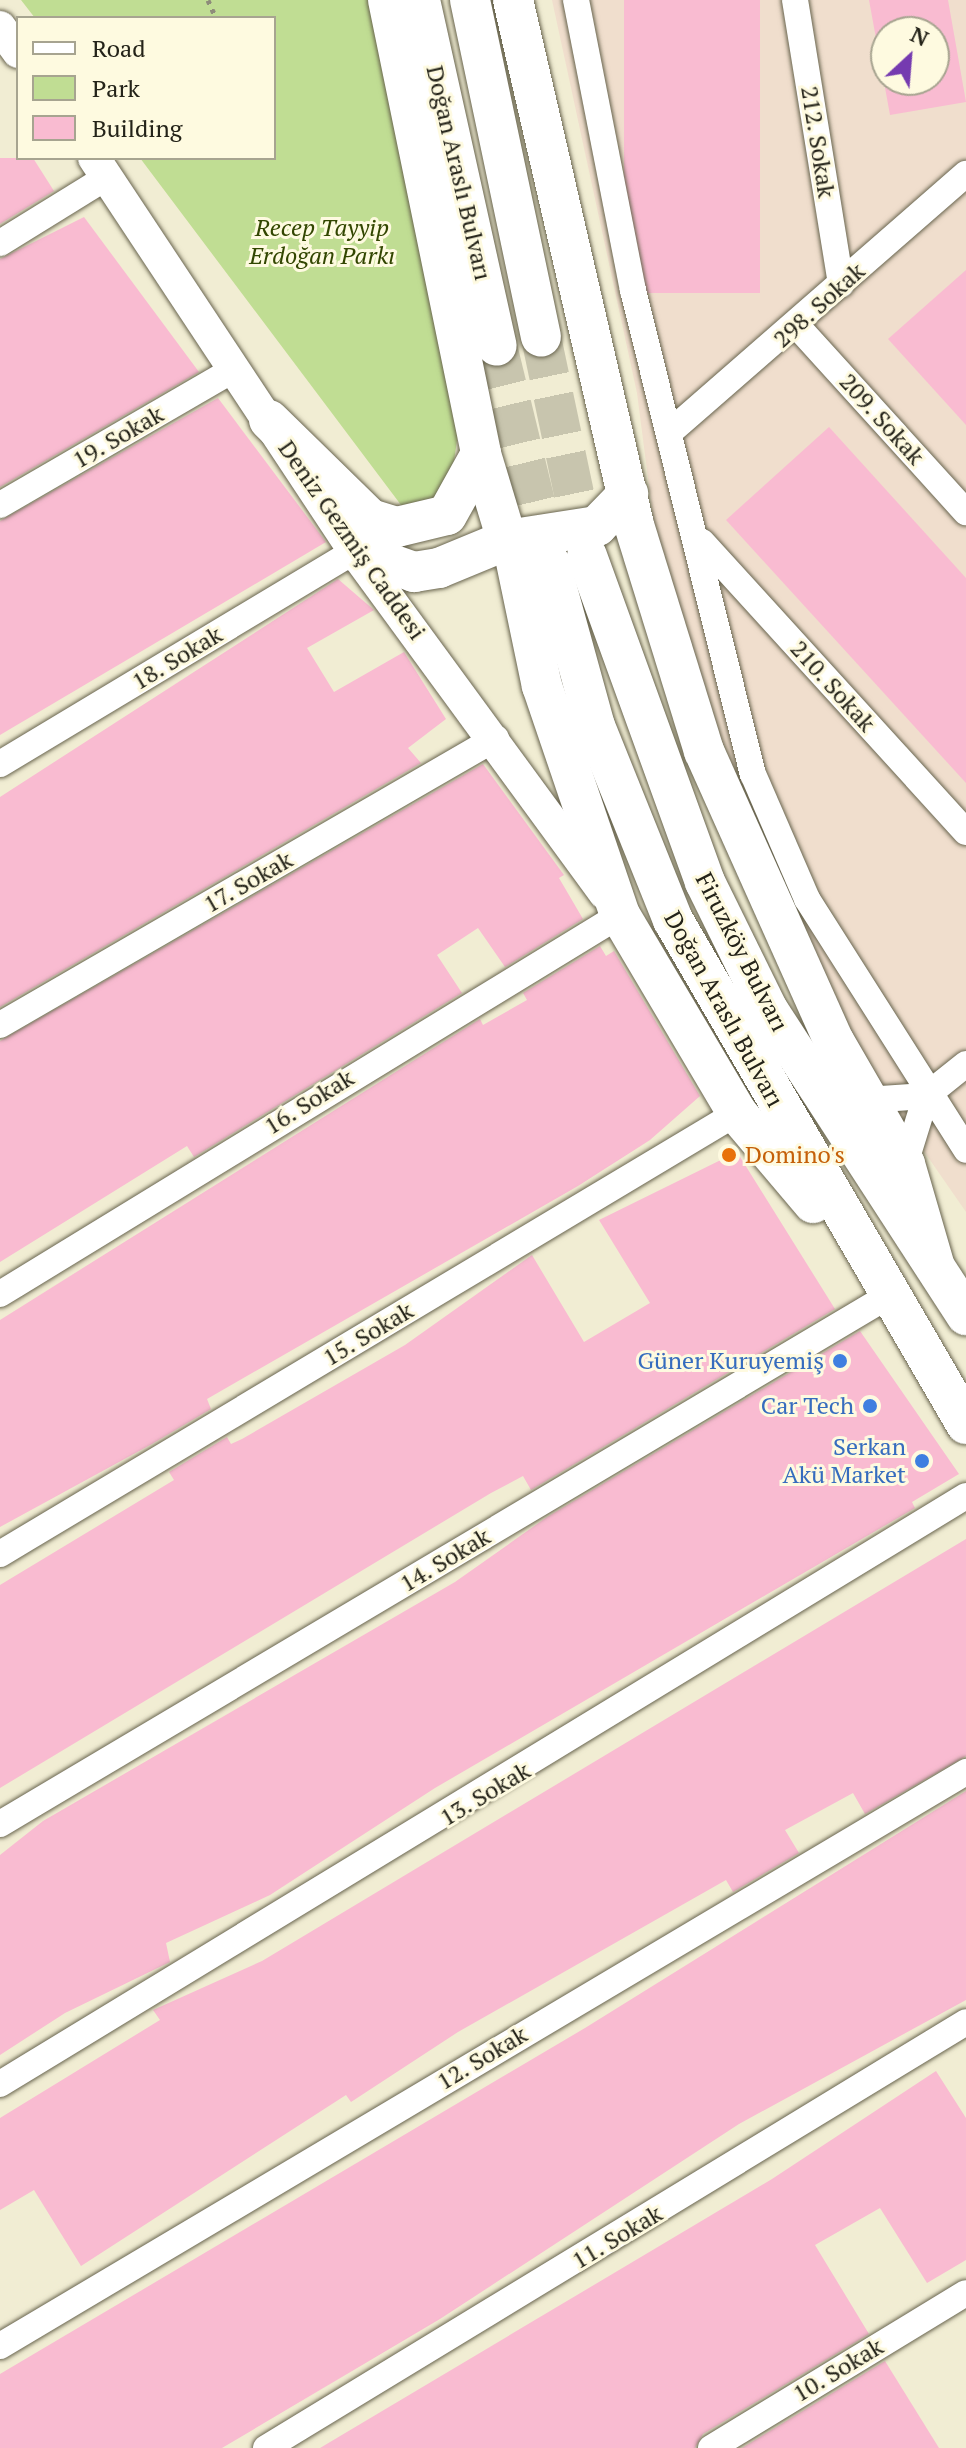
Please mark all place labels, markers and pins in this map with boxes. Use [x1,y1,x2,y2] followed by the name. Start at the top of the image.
[745,1141,845,1169] place label: Domino's
[720,1146,738,1164] marker: Domino's
[638,1347,824,1375] place label: Güner Kuruyemiş
[831,1352,849,1370] marker: Güner Kuruyemiş
[761,1392,854,1420] place label: Car Tech
[861,1397,879,1415] marker: Car Tech
[782,1433,906,1489] place label: Serkan Akü Market
[913,1452,931,1470] marker: Serkan Akü Market

